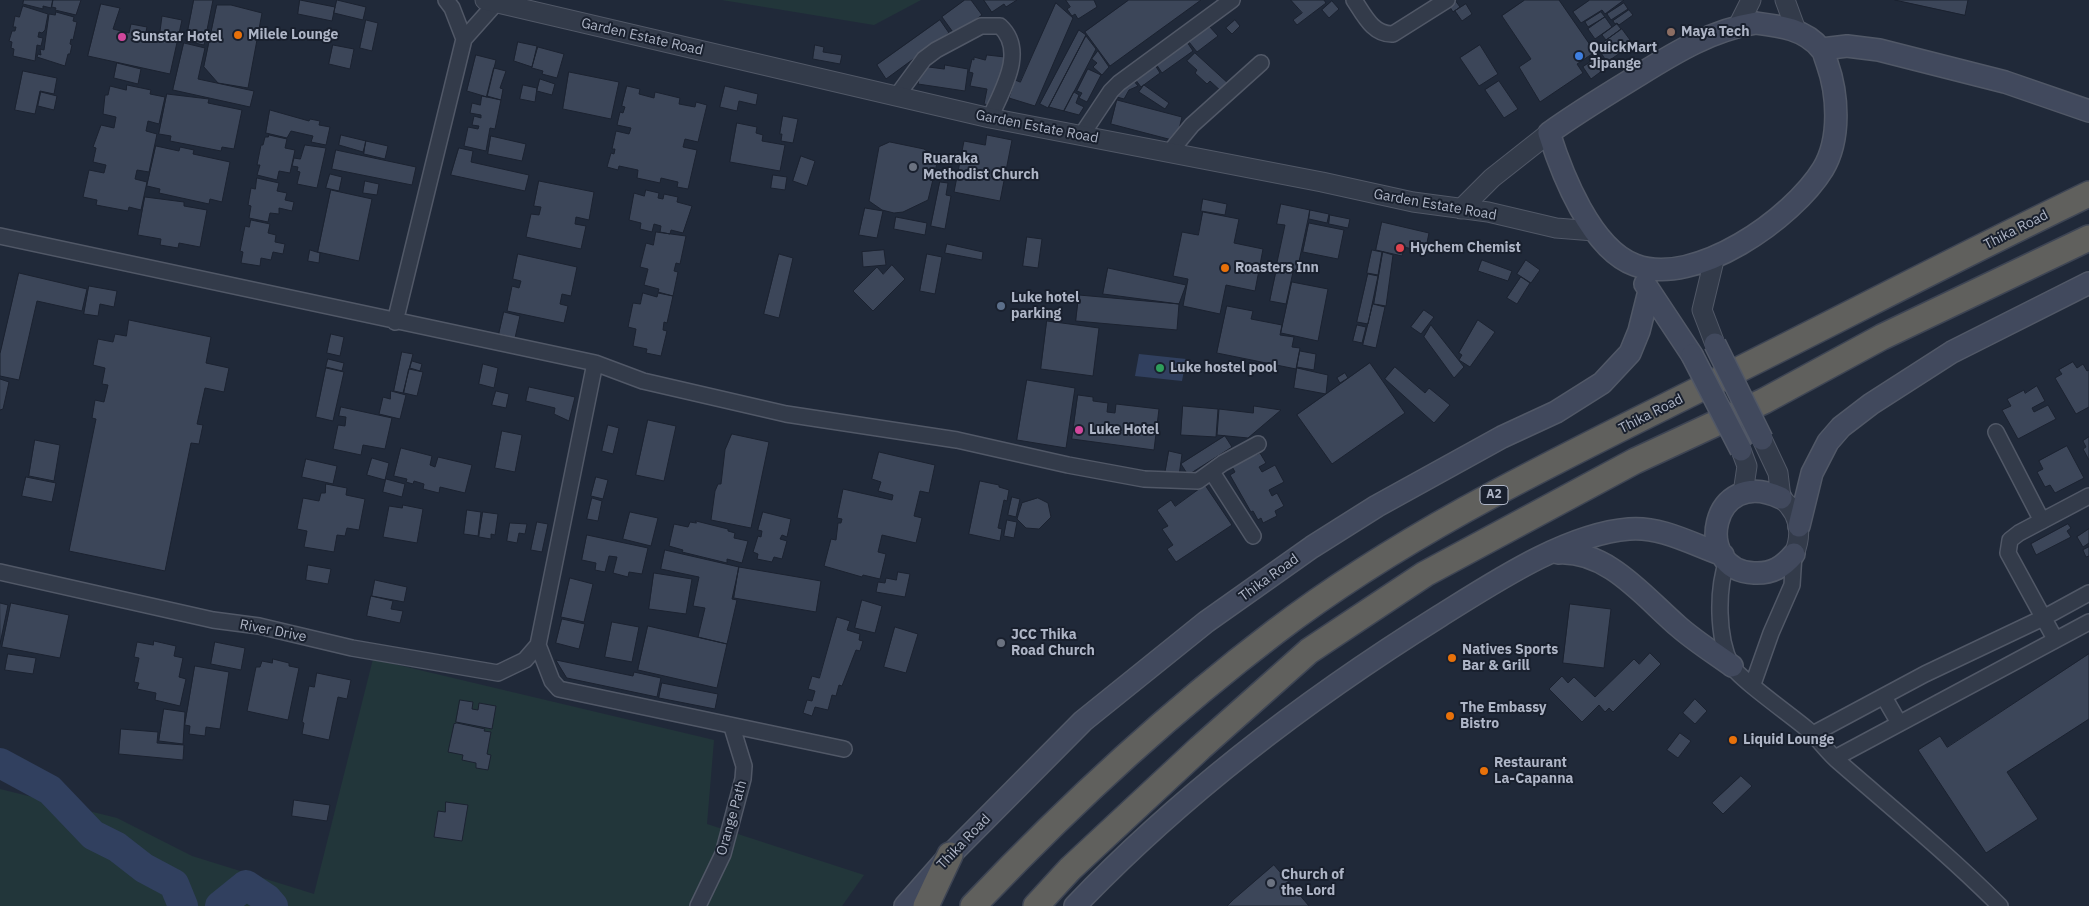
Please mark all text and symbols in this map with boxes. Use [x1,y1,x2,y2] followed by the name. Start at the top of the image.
[579,15,705,59] street label: Garden Estate Road
[1681,24,1750,40] place label: Maya Tech
[1665,26,1677,38] marker: Maya Tech
[248,27,338,43] place label: Milele Lounge
[132,29,222,45] place label: Sunstar Hotel
[232,29,244,41] marker: Milele Lounge
[116,31,128,43] marker: Sunstar Hotel
[1589,40,1657,72] place label: QuickMart Jipange
[1573,50,1585,62] marker: QuickMart Jipange
[974,107,1100,147] street label: Garden Estate Road
[923,151,1039,184] place label: Ruaraka Methodist Church
[907,161,919,173] marker: Ruaraka Methodist Church
[1372,186,1498,224] street label: Garden Estate Road
[1981,207,2051,253] street label: Thika Road
[1410,240,1521,256] place label: Hychem Chemist
[1394,242,1406,254] marker: Hychem Chemist
[1235,260,1319,276] place label: Roasters Inn
[1219,262,1231,274] marker: Roasters Inn
[1011,290,1079,322] place label: Luke hotel parking
[995,300,1007,312] marker: Luke hotel parking
[1170,360,1277,376] place label: Luke hostel pool
[1154,362,1166,374] marker: Luke hostel pool
[1616,391,1686,437] street label: Thika Road
[1089,422,1159,438] place label: Luke Hotel
[1073,424,1085,436] marker: Luke Hotel
[1480,486,1508,504] road number: A2
[1236,551,1302,605] street label: Thika Road
[238,616,308,646] street label: River Drive
[1011,627,1095,660] place label: JCC Thika Road Church
[995,637,1007,649] marker: JCC Thika Road Church
[1462,642,1558,674] place label: Natives Sports Bar & Grill
[1446,652,1458,664] marker: Natives Sports Bar & Grill
[1460,700,1547,732] place label: The Embassy Bistro
[1444,710,1456,722] marker: The Embassy Bistro
[1743,732,1834,748] place label: Liquid Lounge
[1727,734,1739,746] marker: Liquid Lounge
[1494,755,1573,788] place label: Restaurant La-Capanna
[1478,765,1490,777] marker: Restaurant La-Capanna
[713,778,751,858] street label: Orange Path
[934,811,994,873] street label: Thika Road
[1281,867,1344,900] place label: Church of the Lord
[1265,877,1277,889] marker: Church of the Lord

